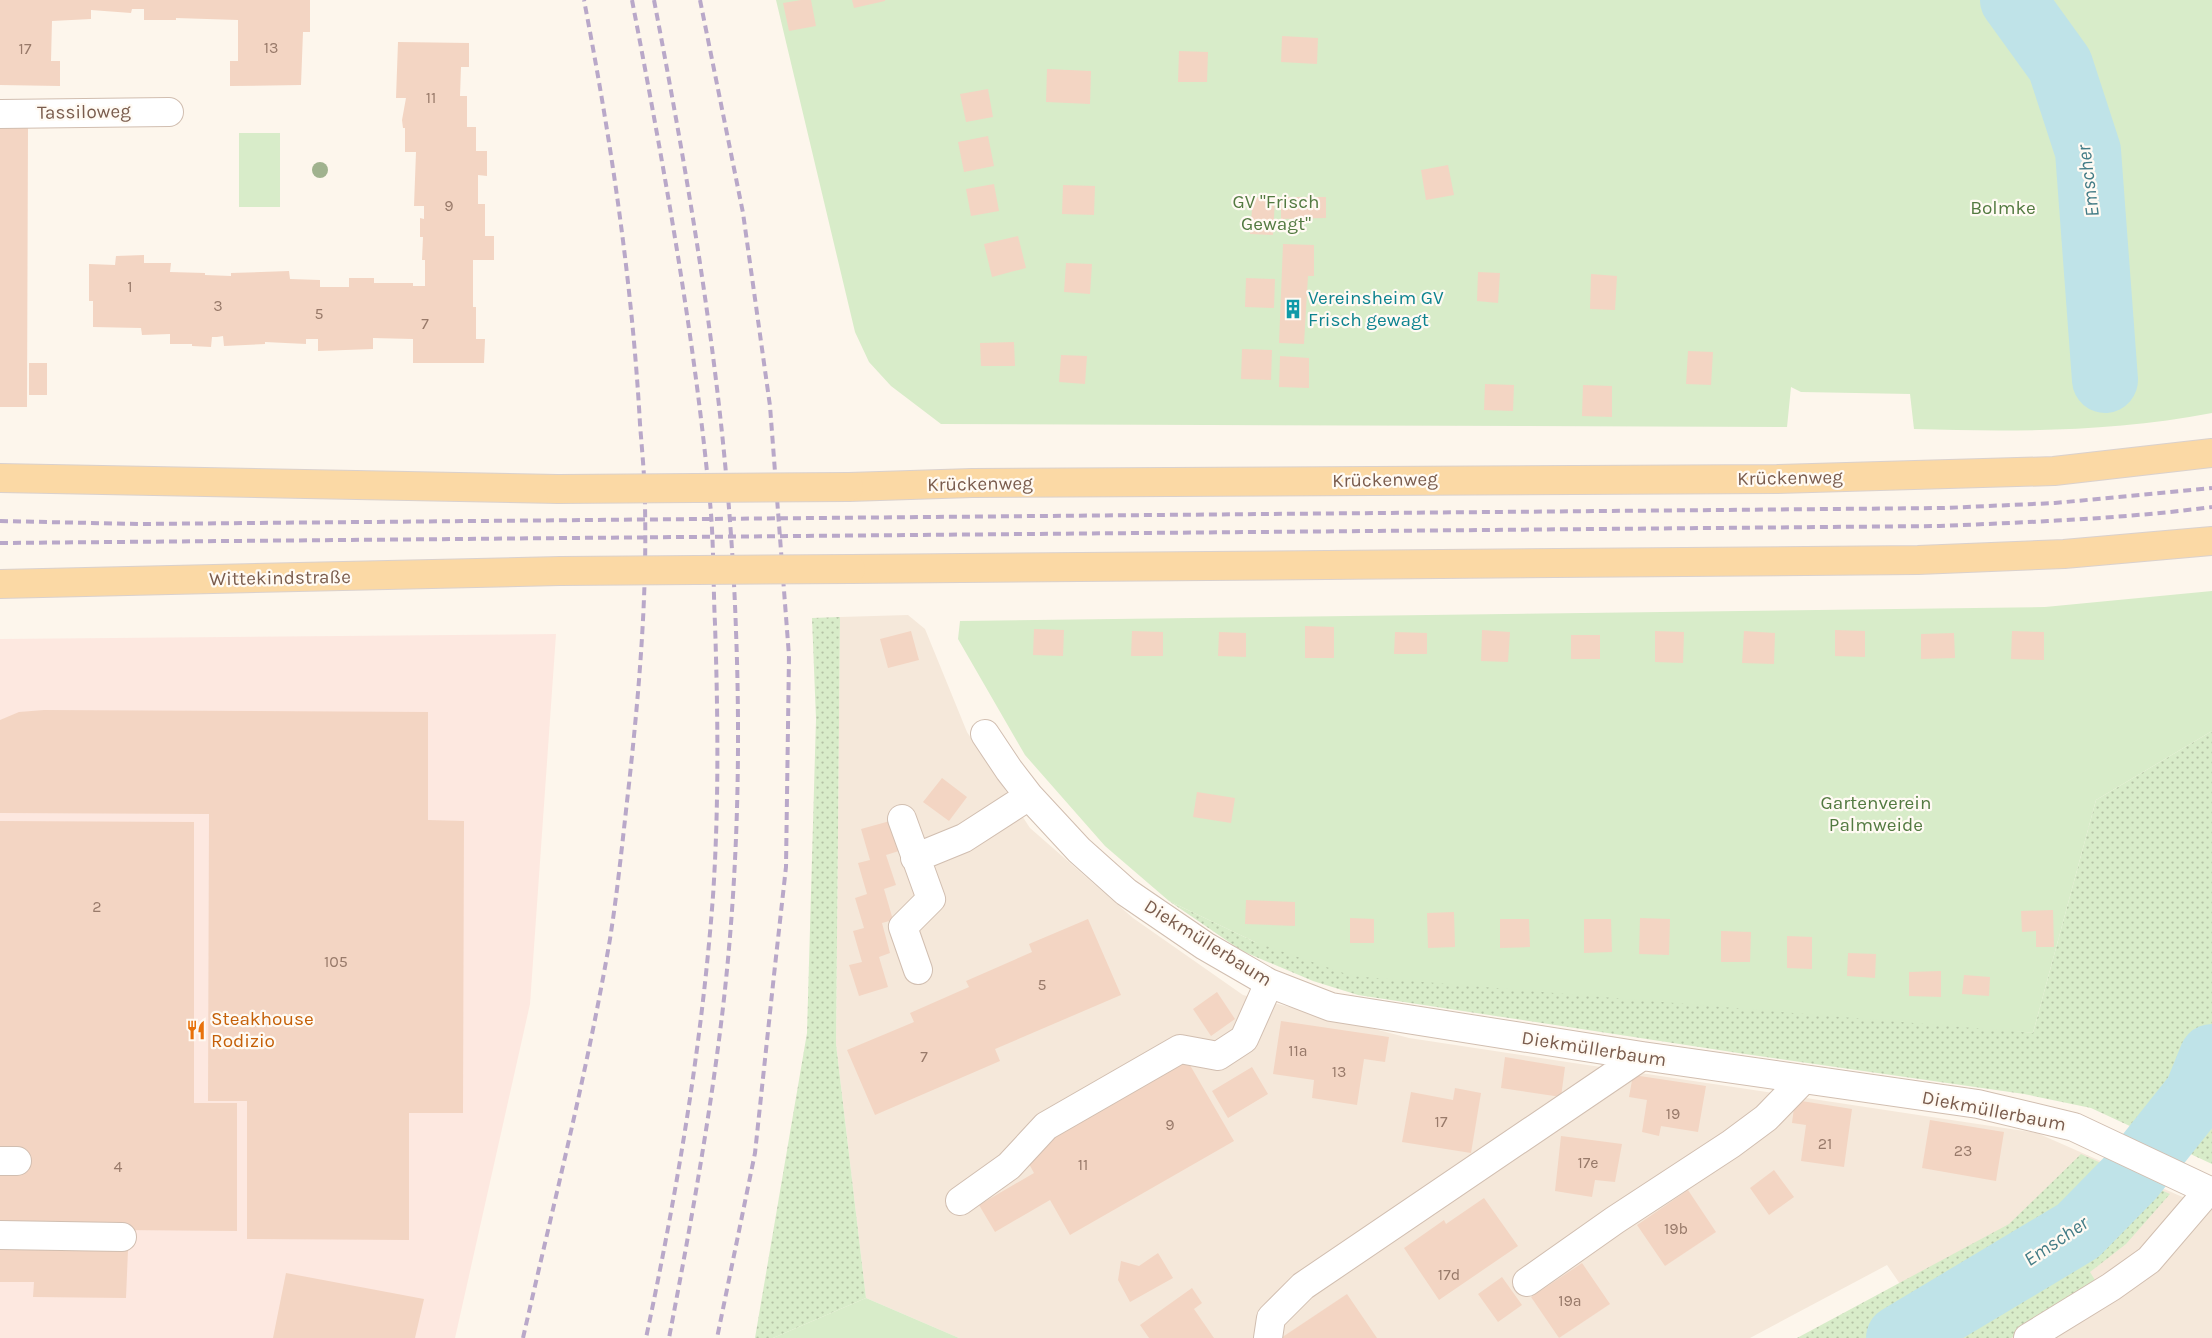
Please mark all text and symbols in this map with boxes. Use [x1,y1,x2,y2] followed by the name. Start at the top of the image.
[264,38,278,57] house number: 13
[19,39,32,58] house number: 17
[426,88,436,107] house number: 11
[37,100,131,124] street label: Tassiloweg
[2072,142,2104,218] water label: Emscher
[1233,191,1319,235] park label: GV "Frisch Gewagt"
[444,196,454,215] house number: 9
[1970,197,2036,219] park label: Bolmke
[127,277,133,296] house number: 1
[1308,287,1444,331] place label: Vereinsheim GV Frisch gewagt
[213,296,223,315] house number: 3
[1282,298,1304,320] building icon: Vereinsheim GV Frisch gewagt
[314,304,324,323] house number: 5
[421,314,429,333] house number: 7
[1737,466,1843,490] street label: Krückenweg
[1332,468,1438,492] street label: Krückenweg
[927,472,1033,496] street label: Krückenweg
[209,566,351,590] street label: Wittekindstraße
[1821,792,1932,836] park label: Gartenverein Palmweide
[1140,895,1276,991] street label: Diekmüllerbaum
[92,897,102,916] house number: 2
[324,952,348,971] house number: 105
[1037,975,1047,994] house number: 5
[211,1008,314,1052] place label: Steakhouse Rodizio
[185,1019,207,1041] restaurant icon: Steakhouse Rodizio
[1520,1027,1668,1071] street label: Diekmüllerbaum
[1288,1041,1308,1060] house number: 11a
[920,1047,928,1066] house number: 7
[1332,1062,1346,1081] house number: 13
[1920,1086,2068,1136] street label: Diekmüllerbaum
[1666,1104,1680,1123] house number: 19
[1435,1112,1448,1131] house number: 17
[1165,1115,1175,1134] house number: 9
[1818,1134,1832,1153] house number: 21
[1954,1141,1972,1160] house number: 23
[1577,1153,1599,1172] house number: 17e
[1078,1155,1088,1174] house number: 11
[114,1157,123,1176] house number: 4
[2019,1211,2093,1271] water label: Emscher
[1664,1219,1688,1238] house number: 19b
[1438,1265,1460,1284] house number: 17d
[1558,1291,1582,1310] house number: 19a

